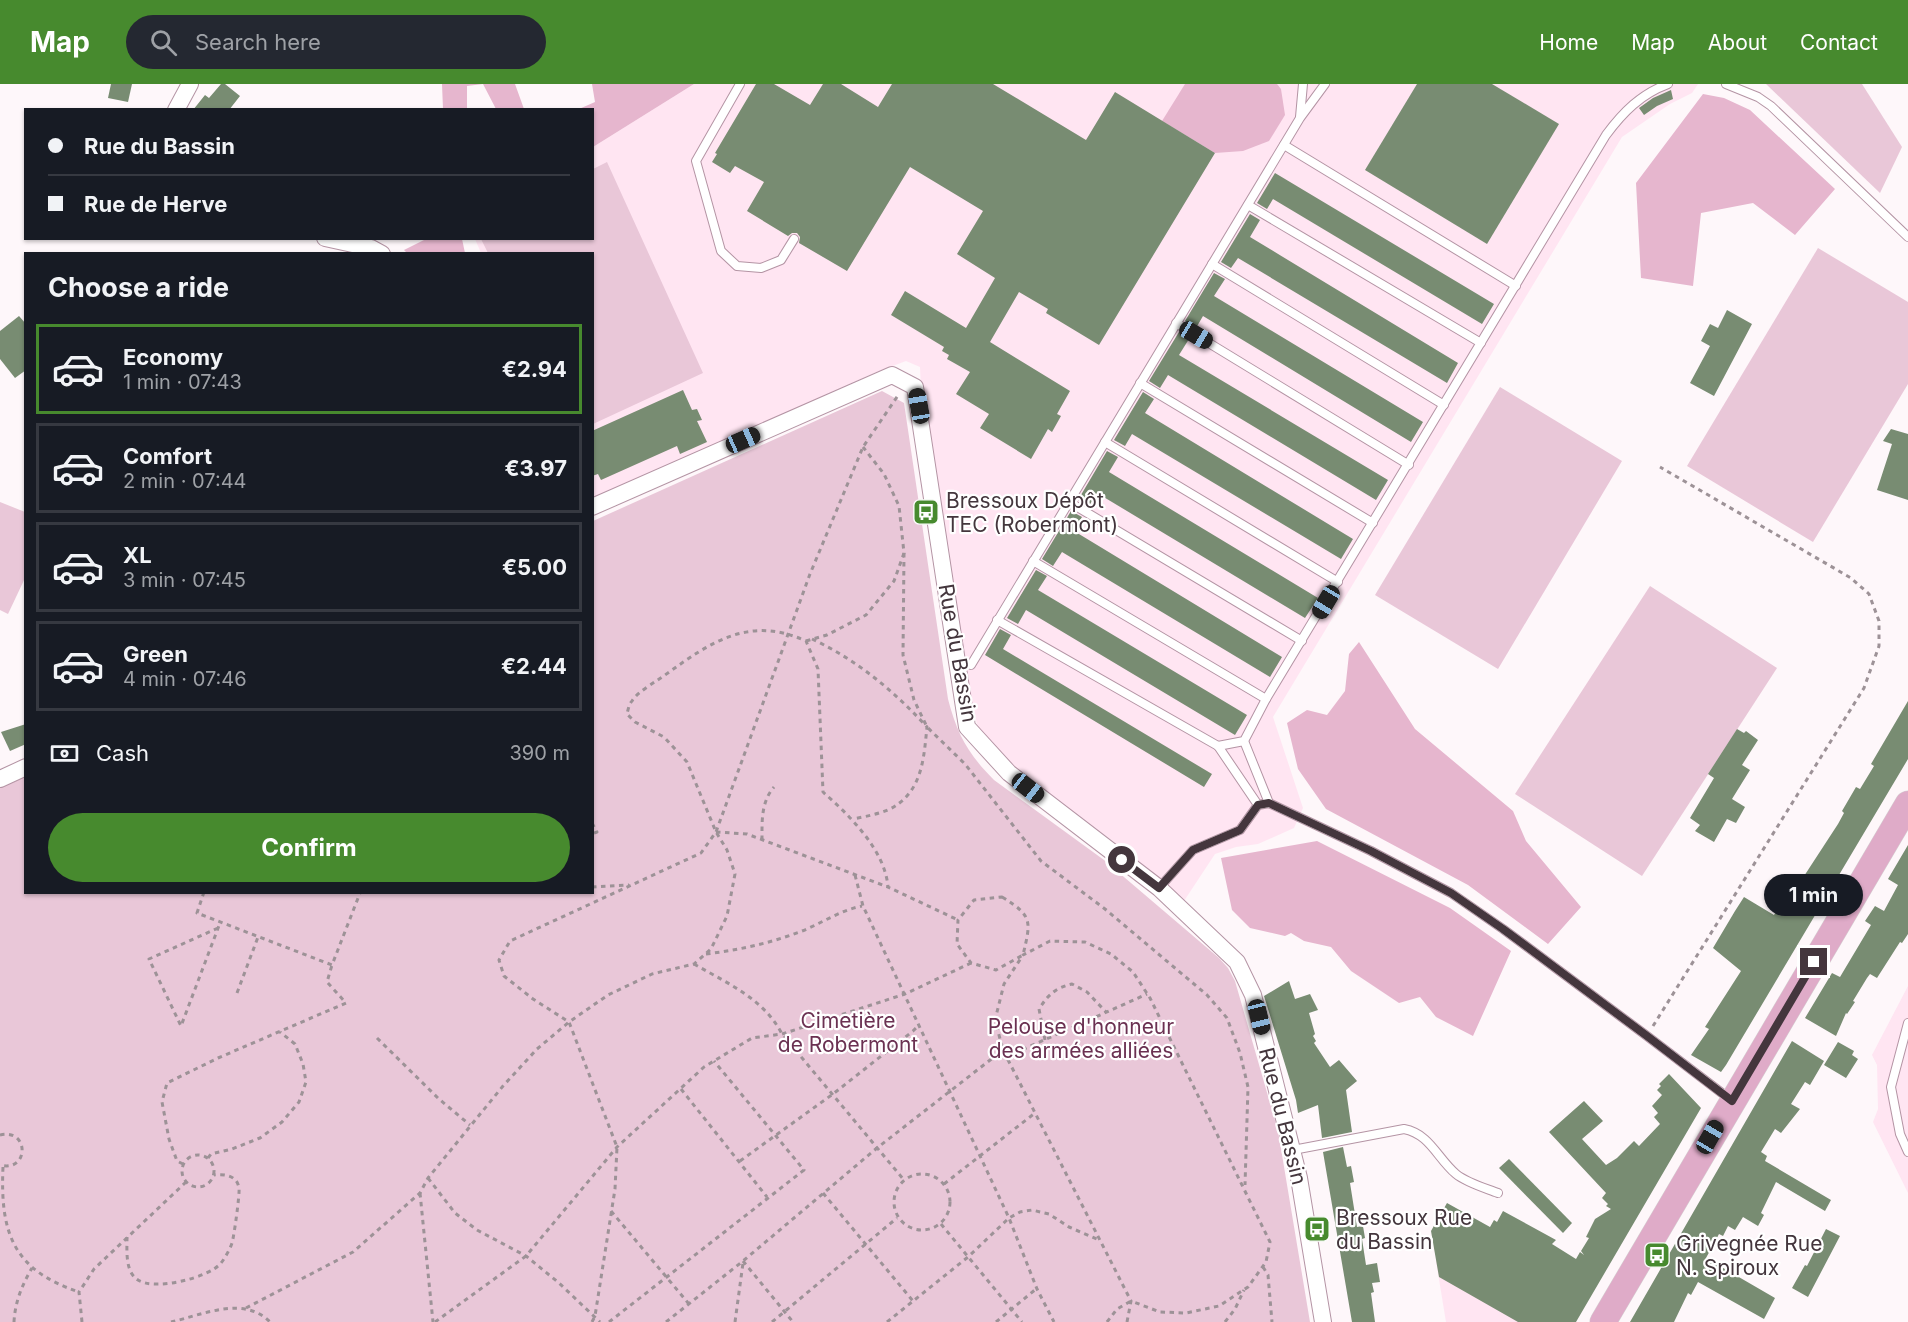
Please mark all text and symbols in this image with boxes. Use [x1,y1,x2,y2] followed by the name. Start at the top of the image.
[126,15,546,69] search box
[30,25,90,59] text: Map
[147,26,180,59] icon: search
[195,29,321,55] text: Search here
[1539,30,1598,55] text: Home
[1631,30,1675,55] text: Map
[1708,30,1767,55] text: About
[1800,30,1878,55] text: Contact
[84,133,235,159] text: Rue du Bassin
[84,191,227,217] text: Rue de Herve
[48,271,229,304] text: Choose a ride
[1176,318,1216,352] car
[51,342,105,396] icon: car
[123,344,223,370] text: Economy
[502,356,567,382] text: €2.94
[123,370,242,394] text: 1 min · 07:43
[907,387,931,425] car
[723,424,763,456] car
[51,441,105,495] icon: car
[123,443,212,469] text: Comfort
[504,455,567,481] text: €3.97
[123,469,247,493] text: 2 min · 07:44
[946,488,1118,537] place label: Bressoux Dépôt TEC (Robermont)
[911,497,941,527] bus stop icon: Bressoux Dépôt TEC (Robermont)
[51,540,105,594] icon: car
[123,542,152,568] text: XL
[502,554,567,580] text: €5.00
[123,568,246,592] text: 3 min · 07:45
[933,582,983,724] street label: Rue du Bassin
[1309,582,1343,622] car
[51,639,105,693] icon: car
[123,641,188,667] text: Green
[501,653,567,679] text: €2.44
[123,667,247,691] text: 4 min · 07:46
[48,737,81,770] icon: cash
[96,740,149,766] text: Cash
[509,741,570,765] text: 390 m
[1008,770,1048,806] car
[48,813,570,882] button: Confirm
[1108,846,1135,873] route start
[1764,875,1864,917] callout: 1 min
[1789,883,1838,907] text: 1 min
[1800,948,1827,975] route end
[1246,997,1272,1037] car
[778,1008,918,1057] park label: Cimetière de Robermont
[988,1014,1174,1063] park label: Pelouse d'honneur des armées alliées
[1254,1045,1312,1187] street label: Rue du Bassin
[1693,1117,1727,1157] car
[1336,1205,1472,1254] place label: Bressoux Rue du Bassin
[1302,1214,1332,1244] bus stop icon: Bressoux Rue du Bassin
[1676,1231,1822,1280] place label: Grivegnée Rue N. Spiroux
[1642,1240,1672,1270] bus stop icon: Grivegnée Rue N. Spiroux

